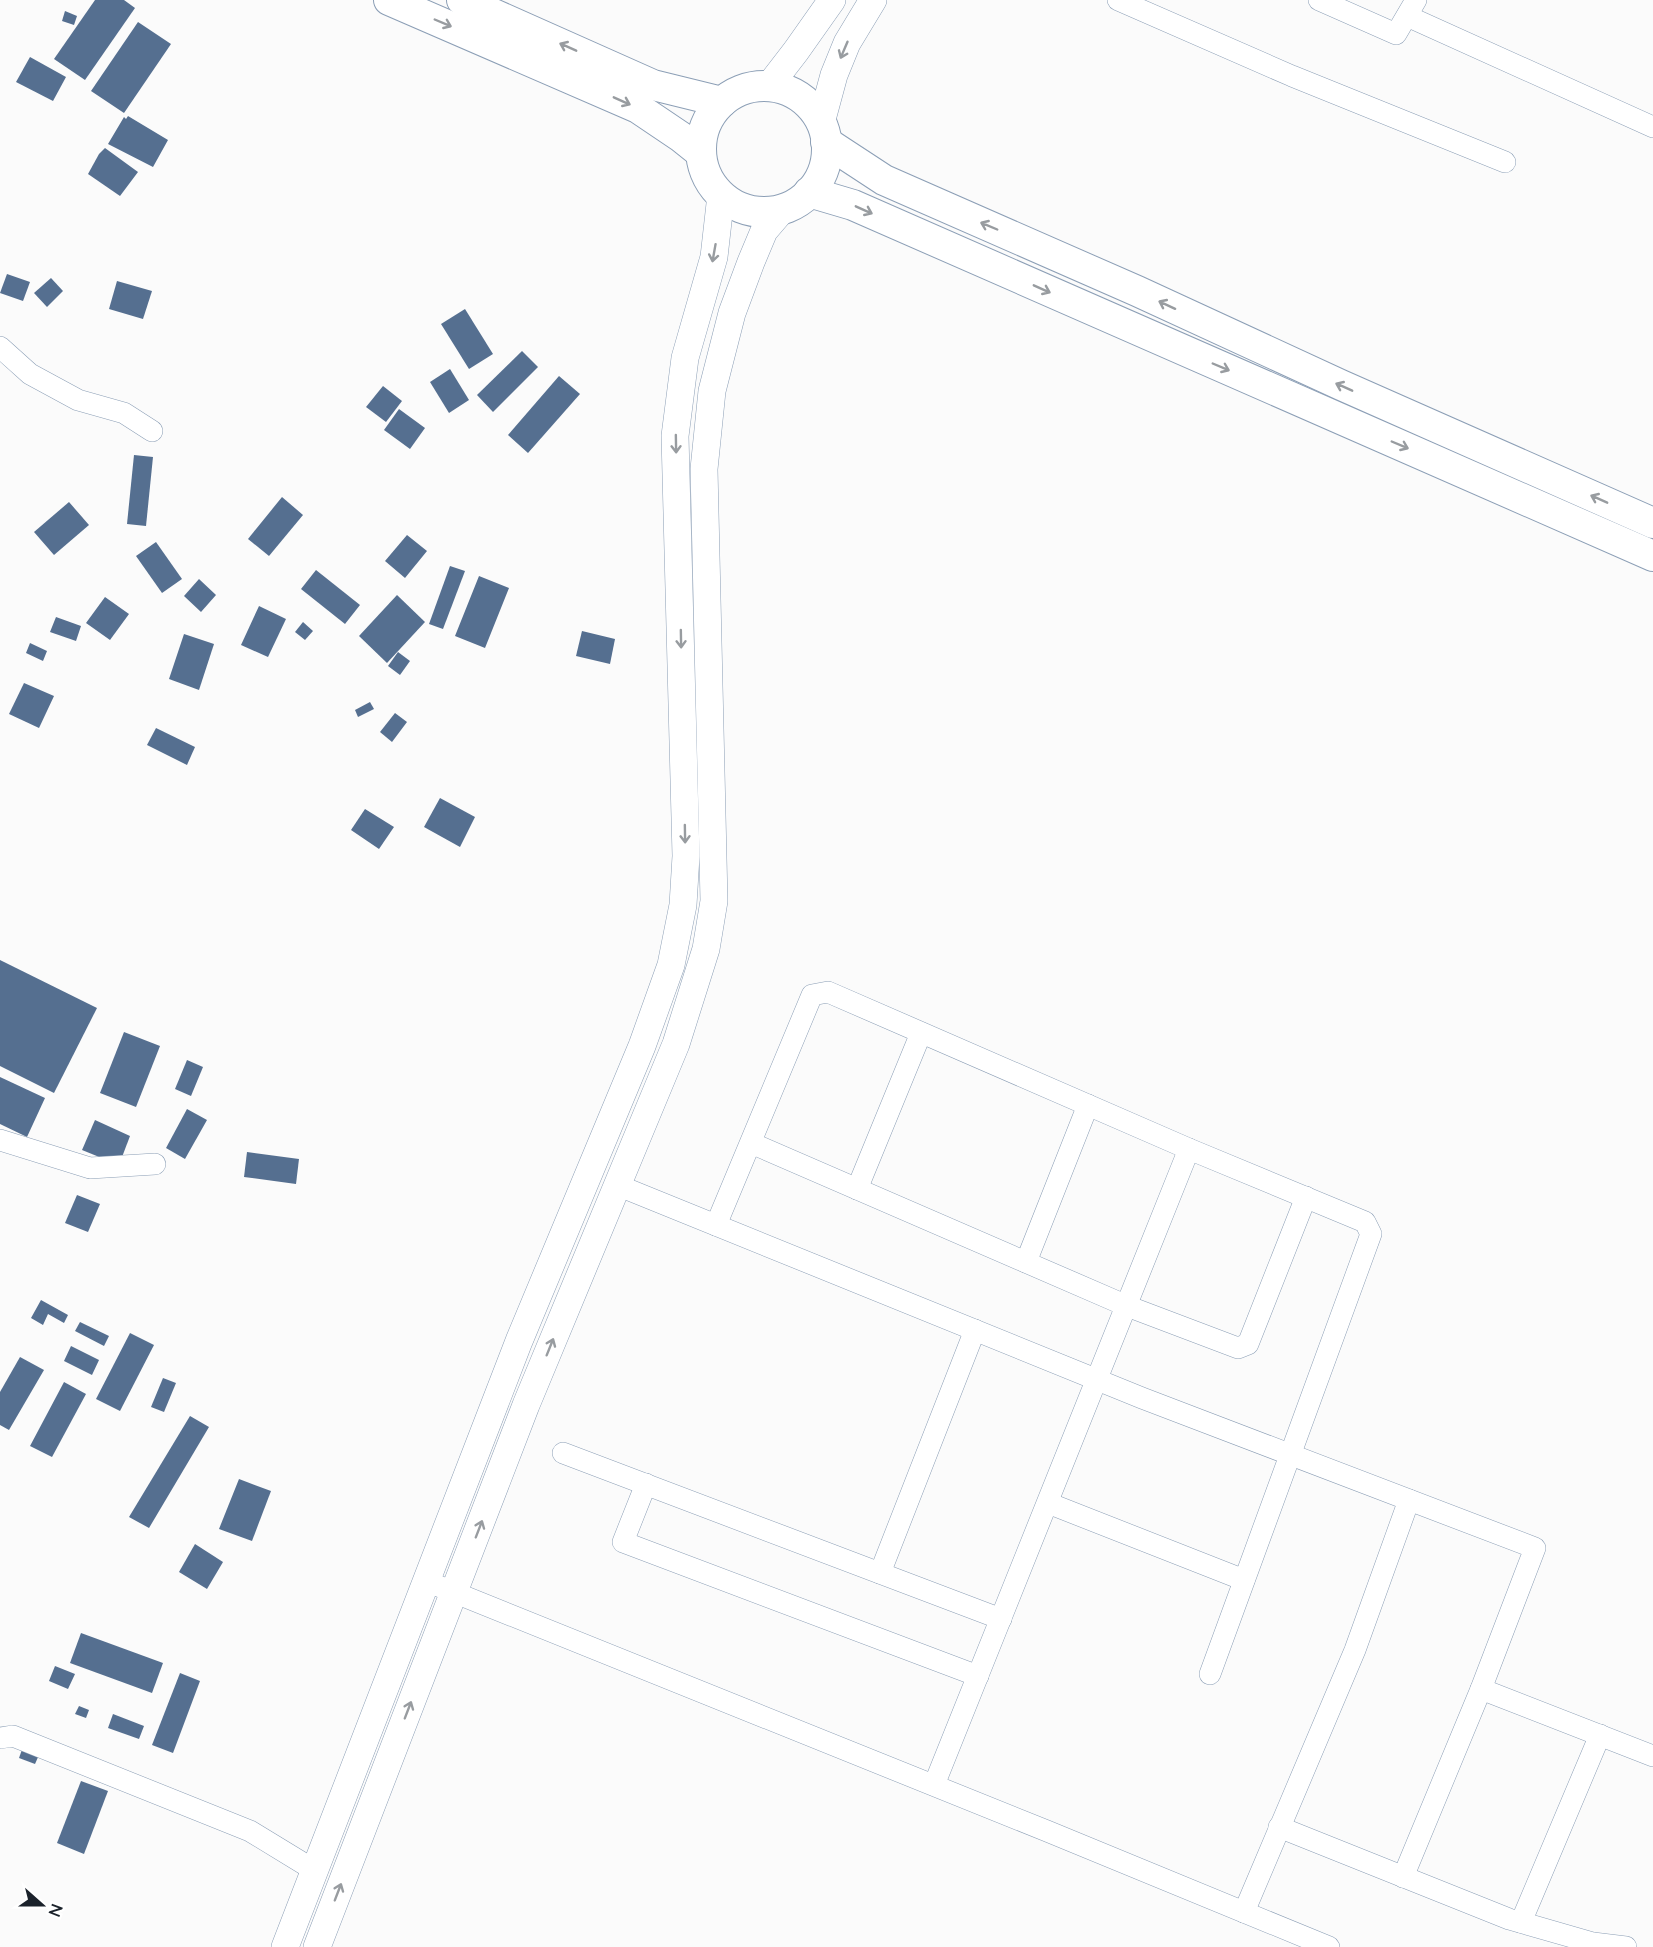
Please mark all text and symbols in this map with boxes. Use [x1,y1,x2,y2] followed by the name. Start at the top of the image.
[433,18,452,29] one-way arrow
[560,41,578,52] one-way arrow
[838,41,849,59] one-way arrow
[612,96,630,107] one-way arrow
[854,205,873,216] one-way arrow
[980,220,998,231] one-way arrow
[708,243,719,263] one-way arrow
[1033,284,1051,295] one-way arrow
[1159,298,1177,310] one-way arrow
[1211,362,1230,373] one-way arrow
[1336,380,1354,392] one-way arrow
[670,433,682,453] one-way arrow
[1391,440,1409,451] one-way arrow
[1591,493,1609,505] one-way arrow
[676,628,687,648] one-way arrow
[680,823,691,843] one-way arrow
[545,1338,556,1357] one-way arrow
[474,1520,485,1538] one-way arrow
[404,1702,415,1720] one-way arrow
[12,1875,72,1935] north arrow
[334,1884,345,1902] one-way arrow
[45,1901,68,1920] text: N

